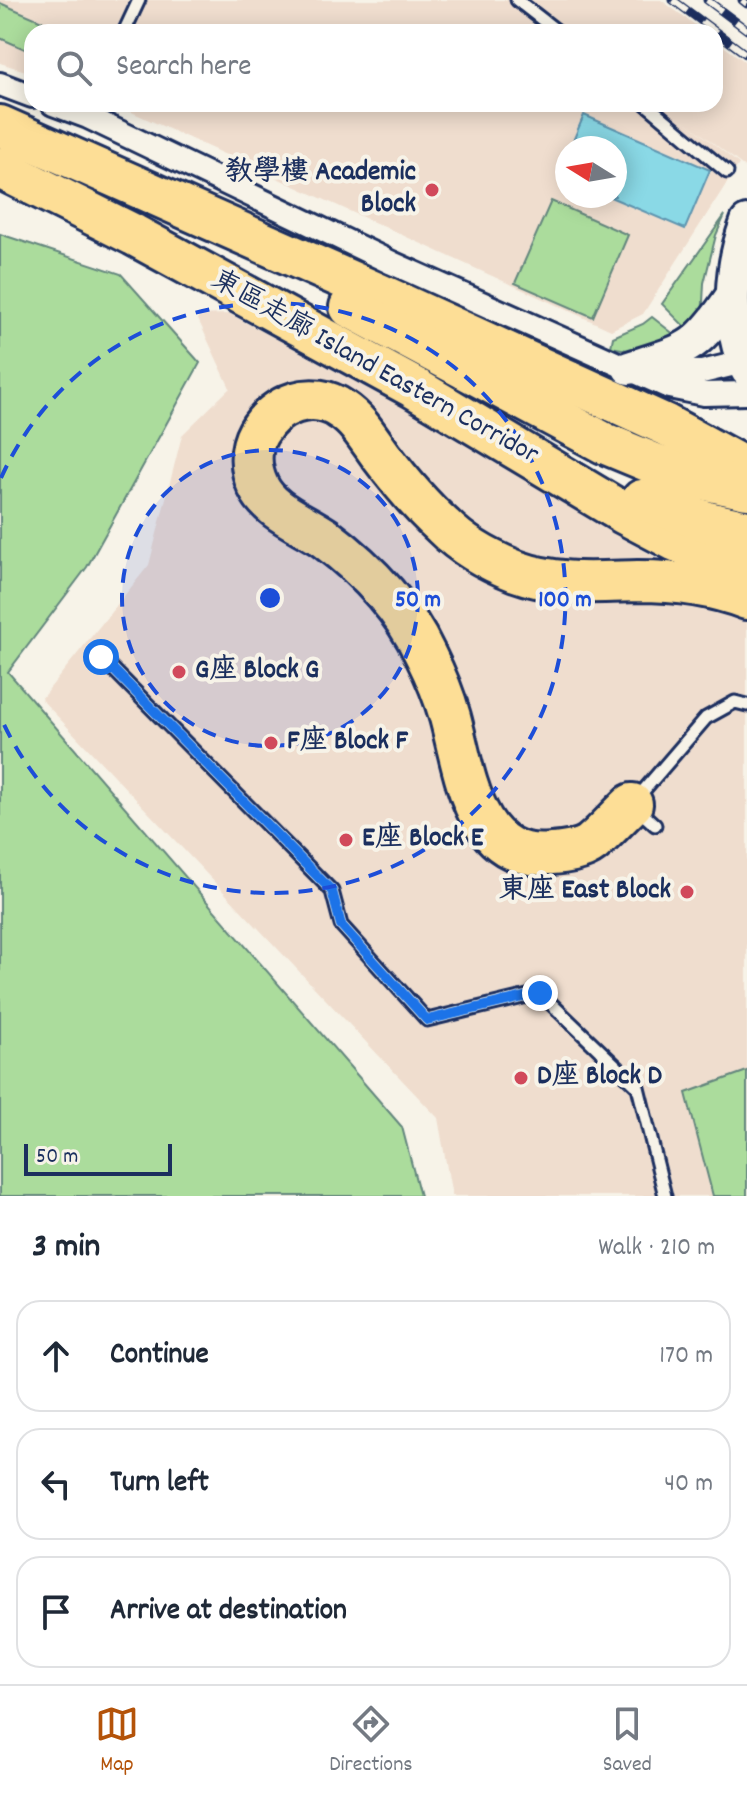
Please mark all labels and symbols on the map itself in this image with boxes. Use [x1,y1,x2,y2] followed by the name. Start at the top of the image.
[555,136,627,208] north arrow
[225,154,416,226] place label: 教學樓 Academic Block
[423,181,441,199] marker: 教學樓 Academic Block
[203,262,546,476] street label: 東區走廊 Island Eastern Corridor
[256,584,284,612] centre of rings
[395,584,441,618] text: 50 m
[538,584,592,618] text: 100 m
[83,639,119,675] route start
[195,652,319,692] place label: G座 Block G
[170,663,188,681] marker: G座 Block G
[287,723,408,763] place label: F座 Block F
[262,734,280,752] marker: F座 Block F
[362,820,484,860] place label: E座 Block E
[337,831,355,849] marker: E座 Block E
[499,872,671,912] place label: 東座 East Block
[678,883,696,901] marker: 東座 East Block
[522,975,558,1011] route end
[537,1058,662,1098] place label: D座 Block D
[512,1069,530,1087] marker: D座 Block D
[24,1140,172,1176] scale bar

